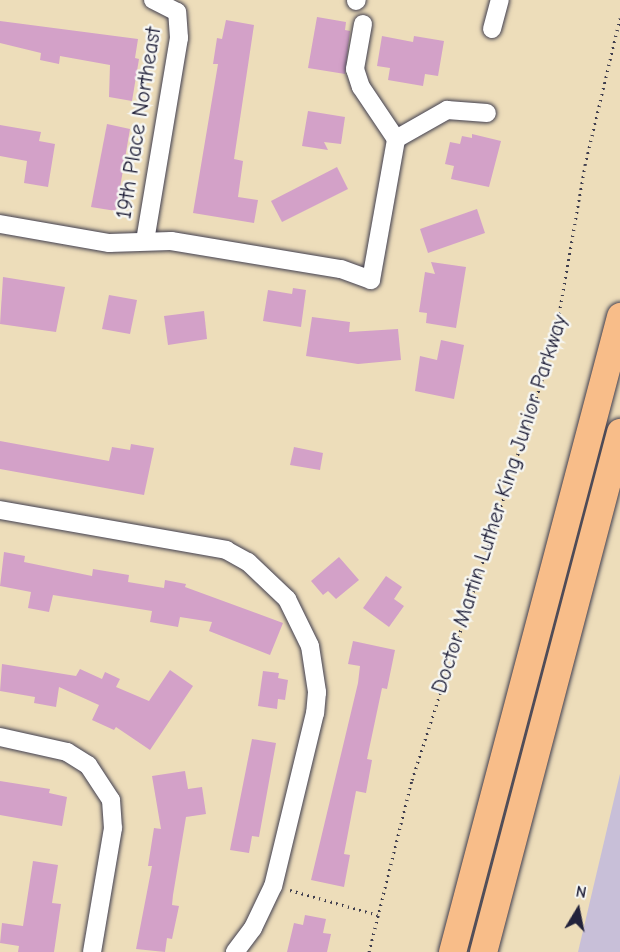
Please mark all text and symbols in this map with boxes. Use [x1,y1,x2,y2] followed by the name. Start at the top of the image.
[111,25,167,221] street label: 19th Place Northeast
[426,311,574,697] street label: Doctor Martin Luther King Junior Parkway
[548,880,608,940] north arrow
[574,883,588,902] text: N

